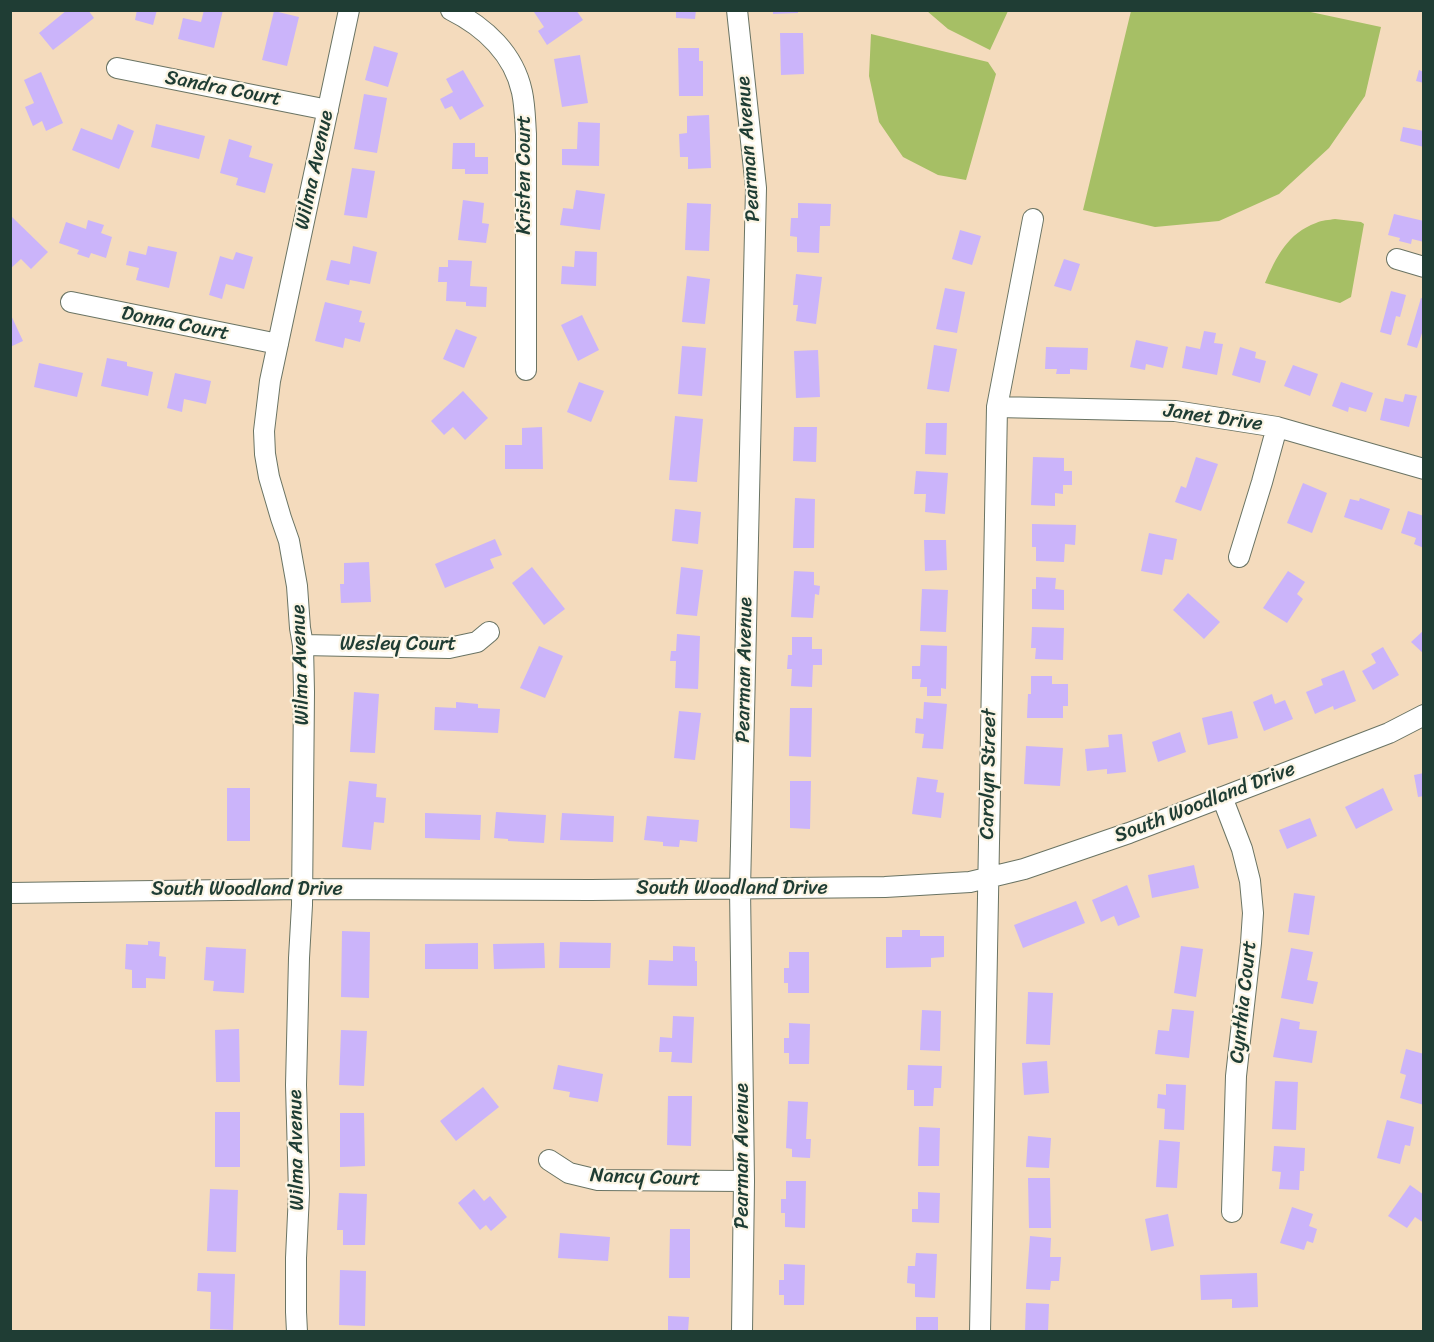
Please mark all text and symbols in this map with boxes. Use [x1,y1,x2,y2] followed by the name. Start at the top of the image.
[163,66,283,112] street label: Sandra Court
[732,75,766,223] street label: Pearman Avenue
[291,108,339,232] street label: Wilma Avenue
[513,115,537,235] street label: Kristen Court
[119,302,231,346] street label: Donna Court
[1162,399,1264,437] street label: Janet Drive
[732,597,758,743] street label: Pearman Avenue
[287,604,315,726] street label: Wilma Avenue
[340,633,456,657] street label: Wesley Court
[976,708,1002,840] street label: Carolyn Street
[1111,757,1299,849] street label: South Woodland Drive
[636,877,828,901] street label: South Woodland Drive
[151,878,343,902] street label: South Woodland Drive
[1226,939,1262,1065] street label: Cynthia Court
[731,1083,755,1229] street label: Pearman Avenue
[284,1089,310,1211] street label: Wilma Avenue
[589,1164,701,1192] street label: Nancy Court

